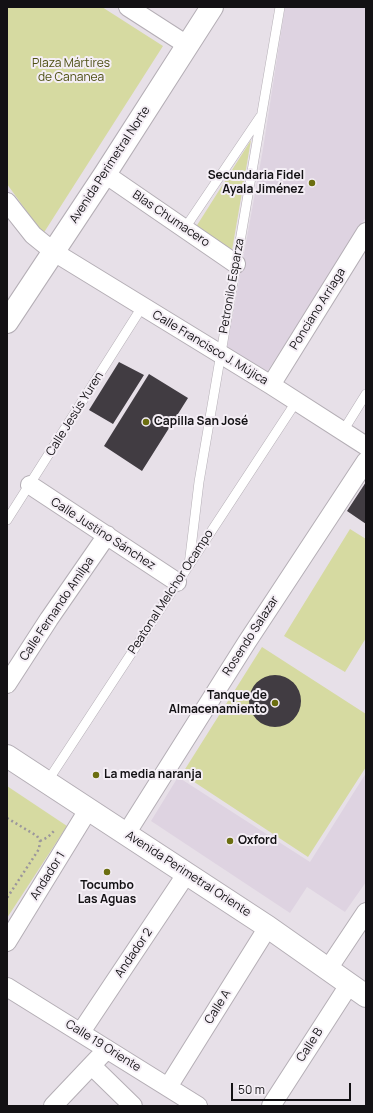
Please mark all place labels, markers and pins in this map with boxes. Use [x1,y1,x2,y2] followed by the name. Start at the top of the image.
[208,169,304,197] place label: Secundaria Fidel Ayala Jiménez
[307,178,317,188] marker: Secundaria Fidel Ayala Jiménez
[154,415,248,429] place label: Capilla San José
[141,417,151,427] marker: Capilla San José
[169,689,267,717] place label: Tanque de Almacenamiento
[270,698,280,708] marker: Tanque de Almacenamiento
[104,768,202,782] place label: La media naranja
[91,770,101,780] marker: La media naranja
[238,834,277,848] place label: Oxford
[225,836,235,846] marker: Oxford
[102,867,112,877] marker: Tocumbo Las Aguas
[78,879,136,907] place label: Tocumbo Las Aguas

